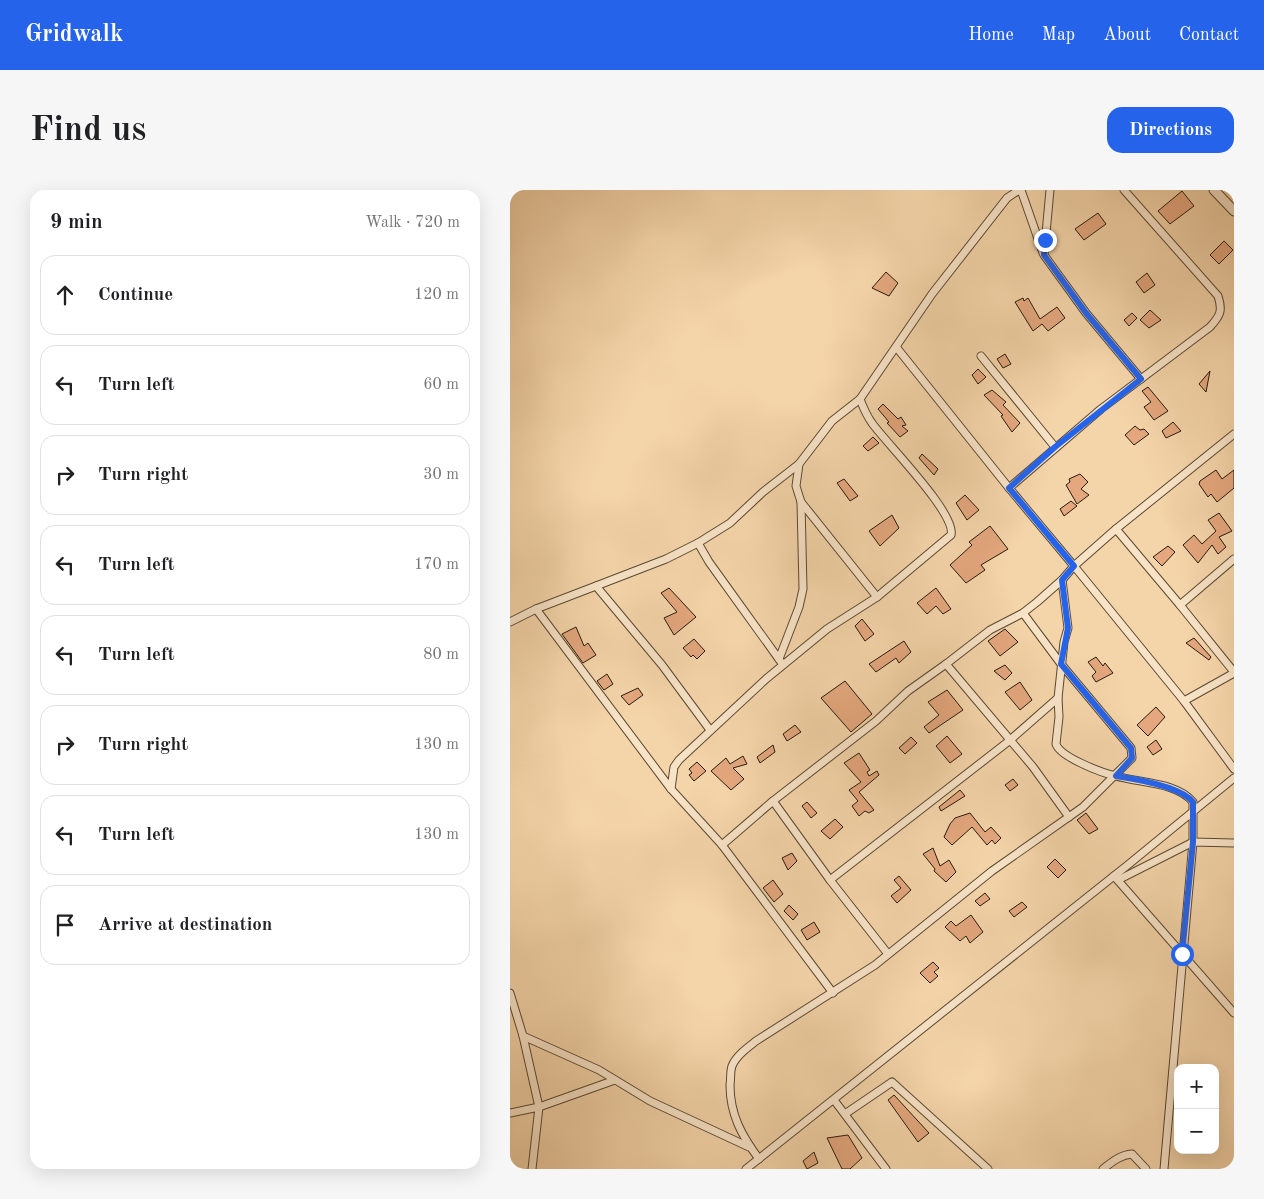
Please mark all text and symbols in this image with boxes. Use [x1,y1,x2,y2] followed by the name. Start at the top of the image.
[25,23,123,47] text: Gridwalk
[968,26,1014,44] text: Home
[1042,26,1075,44] text: Map
[1103,26,1151,44] text: About
[1179,26,1239,44] text: Contact
[1107,107,1234,153] button: Directions
[30,113,146,148] text: Find us
[50,212,103,233] text: 9 min
[365,215,460,231] text: Walk · 720 m
[1034,229,1057,252] route end
[51,281,79,309] icon: ahead
[98,286,173,305] text: Continue
[414,287,459,303] text: 120 m
[51,371,79,399] icon: left
[98,376,175,395] text: Turn left
[423,377,459,393] text: 60 m
[51,461,79,489] icon: right
[98,466,188,485] text: Turn right
[423,467,459,483] text: 30 m
[51,551,79,579] icon: left
[98,556,175,575] text: Turn left
[414,557,459,573] text: 170 m
[51,641,79,669] icon: left
[98,646,175,665] text: Turn left
[423,647,459,663] text: 80 m
[51,731,79,759] icon: right
[98,736,188,755] text: Turn right
[414,737,459,753] text: 130 m
[51,821,79,849] icon: left
[98,826,175,845] text: Turn left
[414,827,459,843] text: 130 m
[51,911,79,939] icon: arrive
[98,916,272,935] text: Arrive at destination
[1171,943,1194,966] route start
[1174,1064,1219,1154] map controls
[1174,1064,1219,1109] button: +
[1174,1109,1219,1154] button: −

